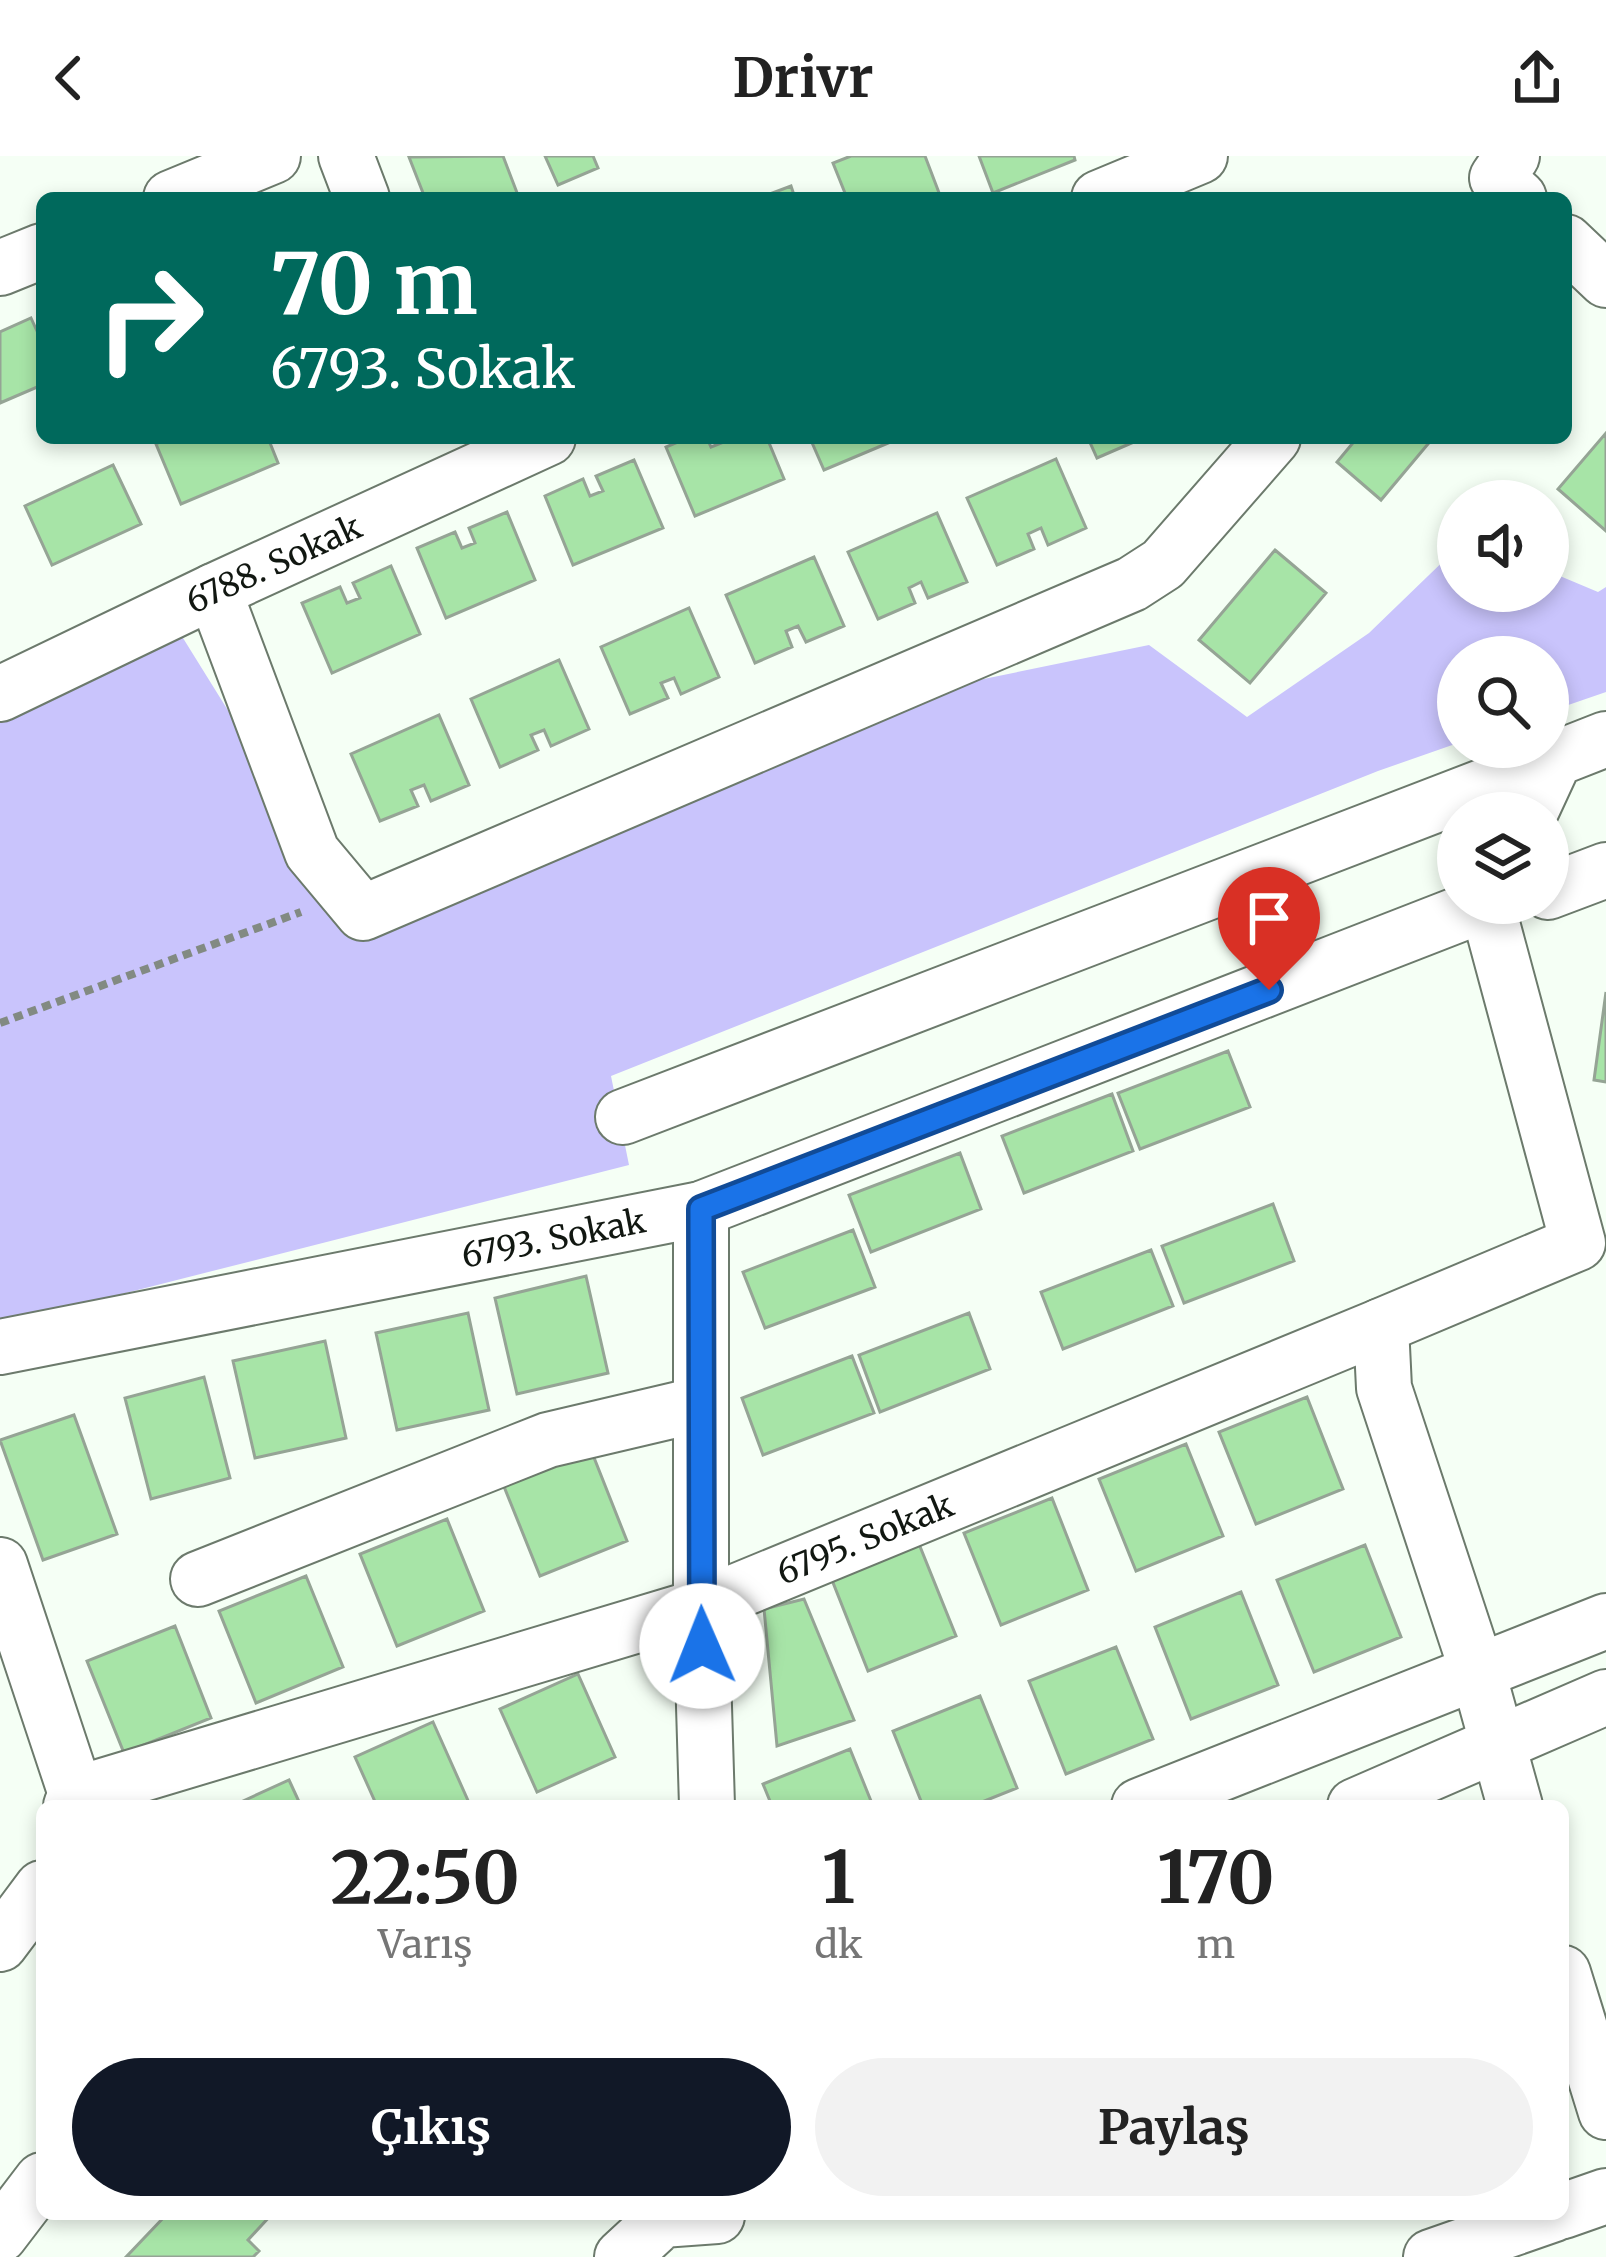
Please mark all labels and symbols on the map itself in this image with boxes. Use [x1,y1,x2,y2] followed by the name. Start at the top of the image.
[179,506,368,622] street label: 6788. Sokak
[1218,867,1320,990] pin
[458,1200,649,1277] street label: 6793. Sokak
[771,1484,960,1594] street label: 6795. Sokak
[639,1583,765,1709] position arrow

